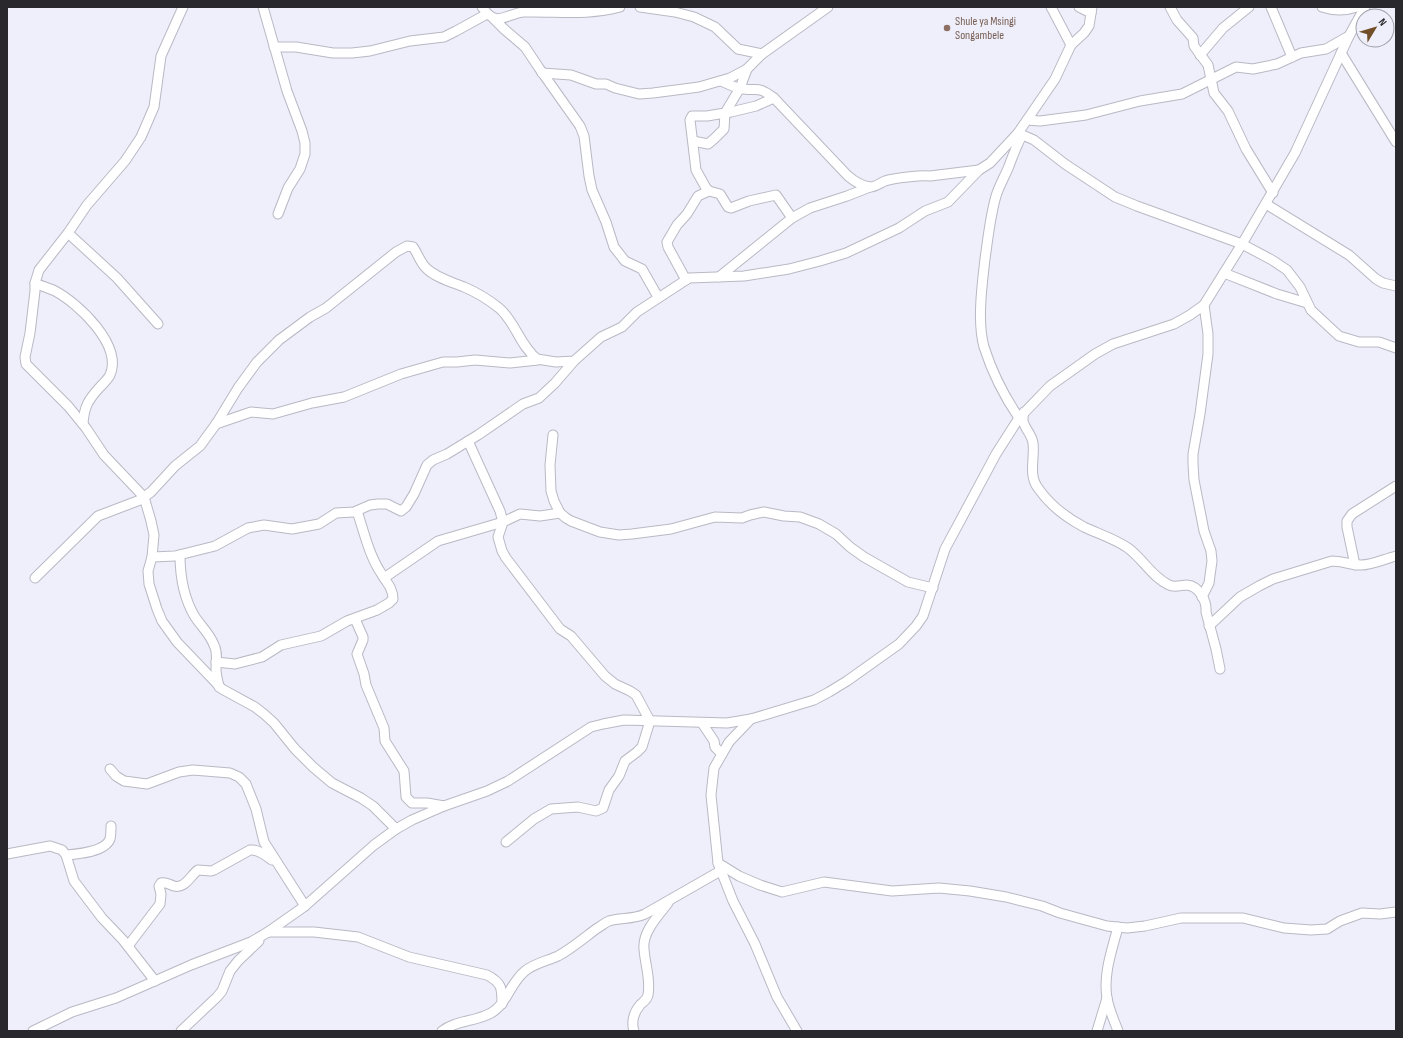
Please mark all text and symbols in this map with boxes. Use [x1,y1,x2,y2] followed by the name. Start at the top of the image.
[1355,8,1395,48] north arrow
[955,14,1016,43] place label: Shule ya Msingi Songambele
[1376,16,1389,29] text: N
[942,23,952,33] marker: Shule ya Msingi Songambele

